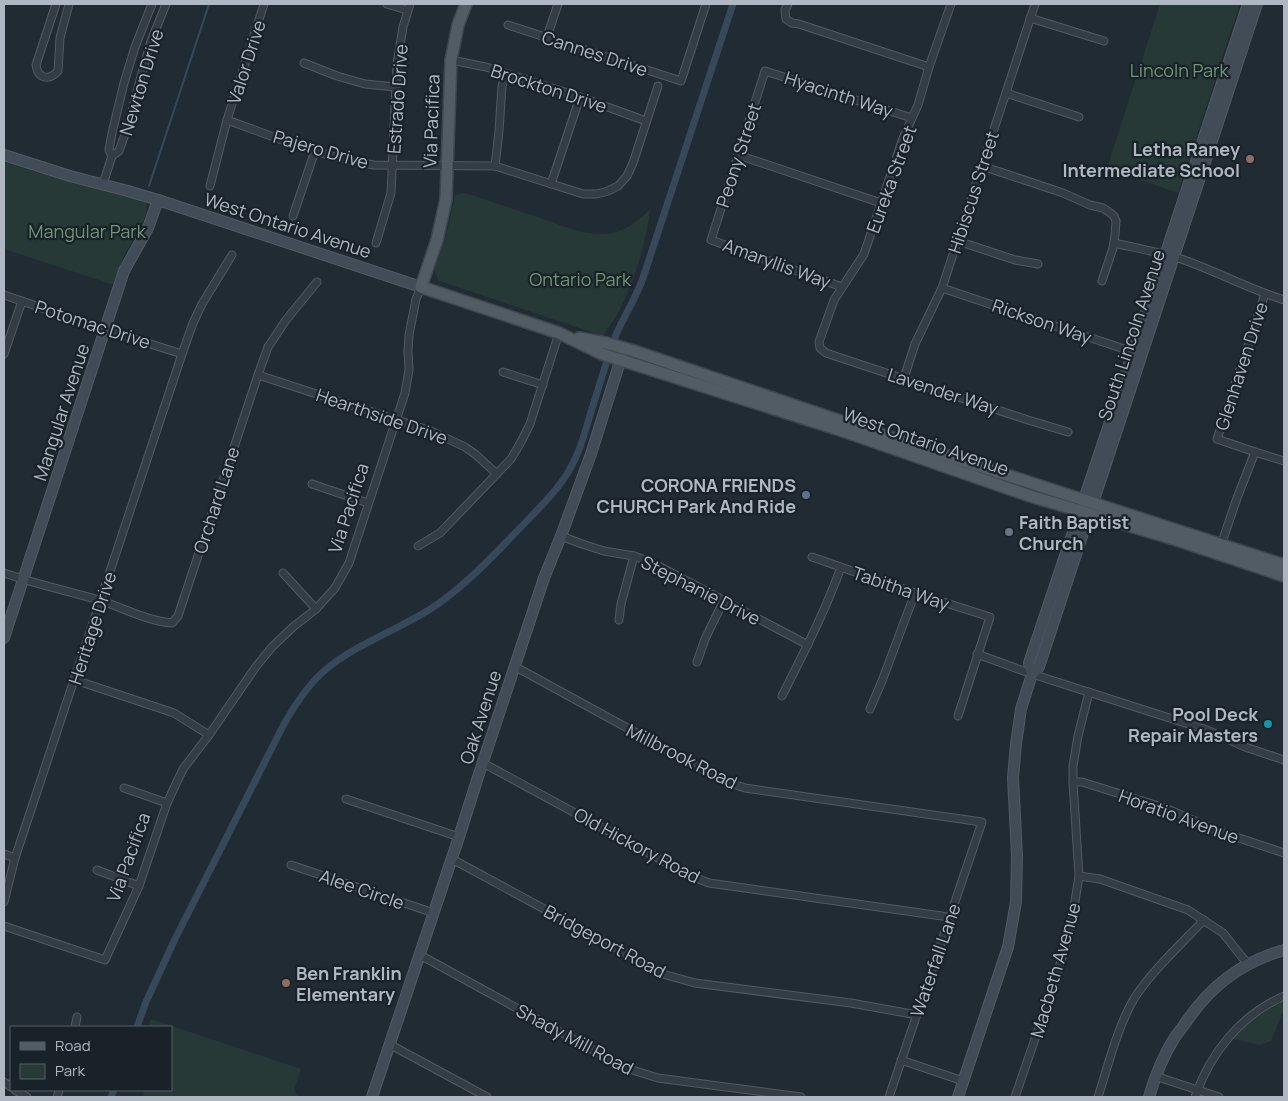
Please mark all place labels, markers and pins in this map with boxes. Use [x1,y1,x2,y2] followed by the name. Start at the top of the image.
[1062,137,1240,182] place label: Letha Raney Intermediate School
[1244,153,1256,165] marker: Letha Raney Intermediate School
[597,473,796,518] place label: CORONA FRIENDS CHURCH Park And Ride
[800,489,812,501] marker: CORONA FRIENDS CHURCH Park And Ride
[1019,510,1129,555] place label: Faith Baptist Church
[1003,526,1015,538] marker: Faith Baptist Church
[1128,702,1259,747] place label: Pool Deck Repair Masters
[1262,718,1274,730] marker: Pool Deck Repair Masters
[296,961,402,1006] place label: Ben Franklin Elementary
[280,977,292,989] marker: Ben Franklin Elementary

